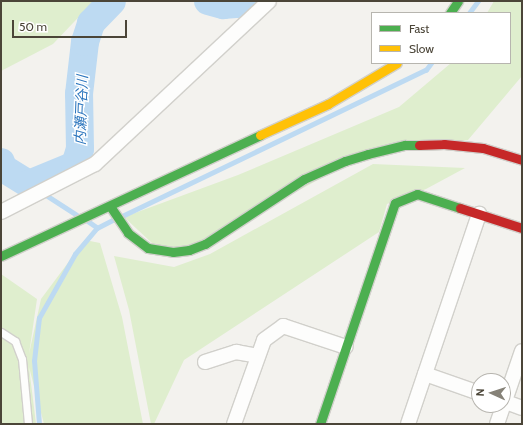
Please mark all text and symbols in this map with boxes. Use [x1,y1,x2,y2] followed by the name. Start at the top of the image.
[14,12,129,38] scale bar
[371,12,511,64] legend
[19,19,47,34] text: 50 m
[409,21,429,36] text: Fast
[409,41,434,56] text: Slow
[71,75,91,145] water label: 内瀬戸谷川
[471,373,511,413] north arrow
[473,388,487,397] text: N

